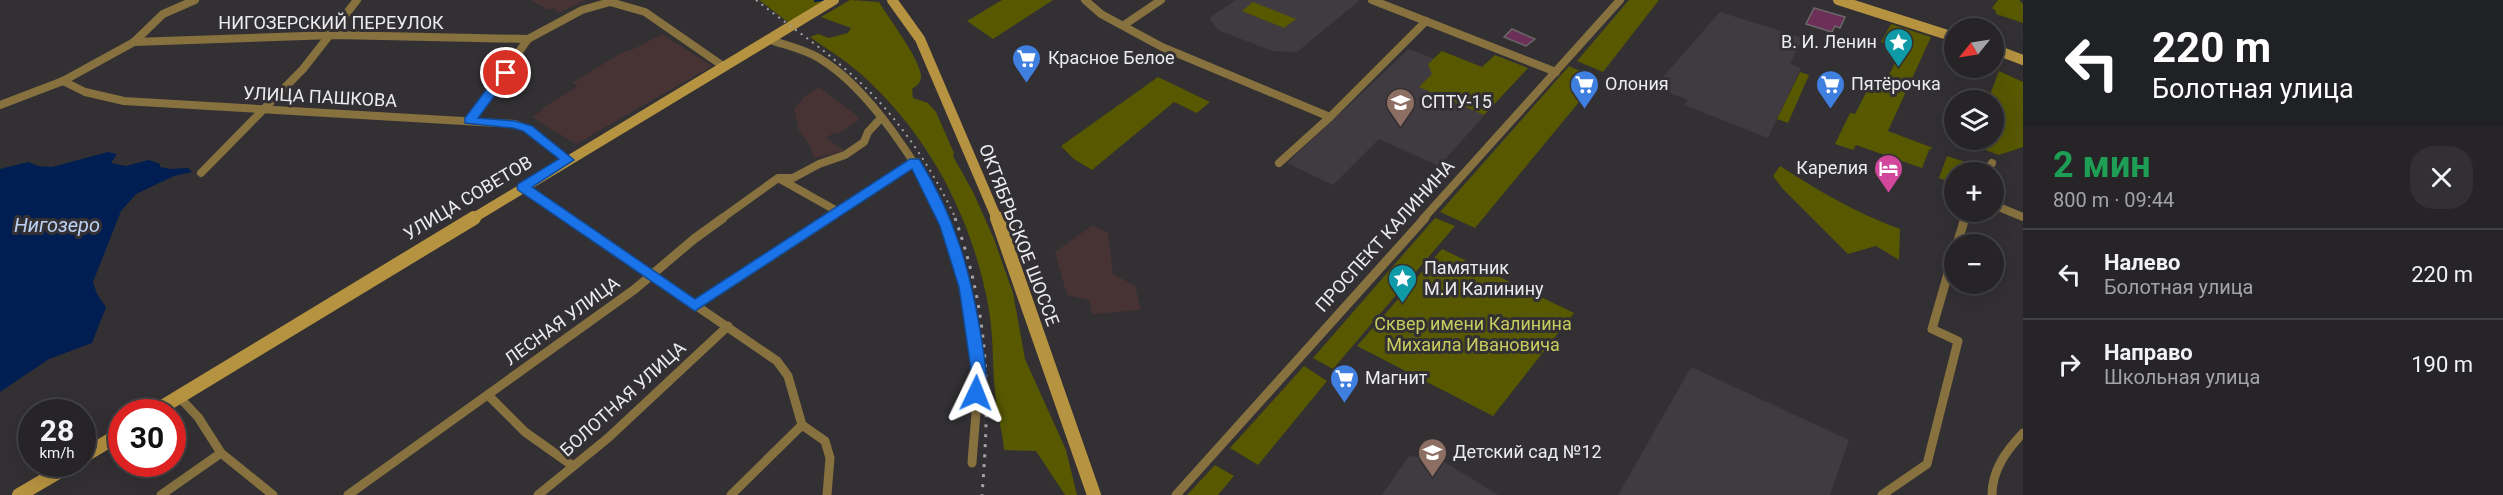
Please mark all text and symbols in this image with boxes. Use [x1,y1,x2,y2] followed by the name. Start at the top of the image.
[218,12,444,33] street label: НИГОЗЕРСКИЙ ПЕРЕУЛОК
[1944,18,2004,78] north arrow
[1944,18,2004,294] map controls
[2152,23,2271,72] text: 220 m
[2053,24,2131,102] icon: left
[1882,26,1914,68] place icon: В. И. Ленин
[1781,31,1877,52] place label: В. И. Ленин
[1011,42,1043,84] supermarket icon: Красное Белое
[480,47,531,98] pin
[1048,47,1174,68] place label: Красное Белое
[489,56,522,89] icon: arrive
[1568,68,1600,110] supermarket icon: Олония
[1814,68,1846,110] supermarket icon: Пятёрочка
[1605,73,1669,94] place label: Олония
[1851,73,1941,94] place label: Пятёрочка
[2152,73,2354,105] text: Болотная улица
[243,82,398,111] street label: УЛИЦА ПАШКОВА
[1384,86,1416,128] school or university icon: СПТУ-15
[1944,90,2004,150] button: layers
[1421,91,1492,112] place label: СПТУ-15
[975,141,1064,329] street label: ОКТЯБРЬСКОЕ ШОССЕ
[2053,144,2151,186] text: 2 мин
[2410,146,2473,209] button: close
[400,151,536,244] street label: УЛИЦА СОВЕТОВ
[1873,152,1905,194] hotel icon: Карелия
[1311,155,1459,316] street label: ПРОСПЕКТ КАЛИНИНА
[1796,157,1868,178] place label: Карелия
[1944,162,2004,222] button: +
[2053,188,2174,212] text: 800 m · 09:44
[14,213,100,237] water label: Нигозеро
[1944,234,2004,294] button: −
[2104,250,2181,275] text: Налево
[1424,257,1544,299] place label: Памятник М.И Калинину
[2053,258,2086,291] icon: left
[1387,262,1419,304] place icon: Памятник М.И Калинину
[2411,262,2473,287] text: 220 m
[500,272,623,369] street label: ЛЕСНАЯ УЛИЦА
[2104,275,2253,299] text: Болотная улица
[1374,313,1572,355] park label: Сквер имени Калинина Михаила Ивановича
[556,337,690,460] street label: БОЛОТНАЯ УЛИЦА
[2104,340,2193,365] text: Направо
[2053,348,2086,381] icon: right
[2411,352,2473,377] text: 190 m
[944,361,1008,425] position arrow
[1328,362,1360,404] supermarket icon: Магнит
[2104,365,2260,389] text: Школьная улица
[1365,367,1428,388] place label: Магнит
[108,399,186,477] speed limit sign: 30
[40,413,74,448] text: 28
[1416,436,1448,478] school or university icon: Детский сад №12
[1453,441,1602,462] place label: Детский сад №12
[39,444,75,462] text: km/h

